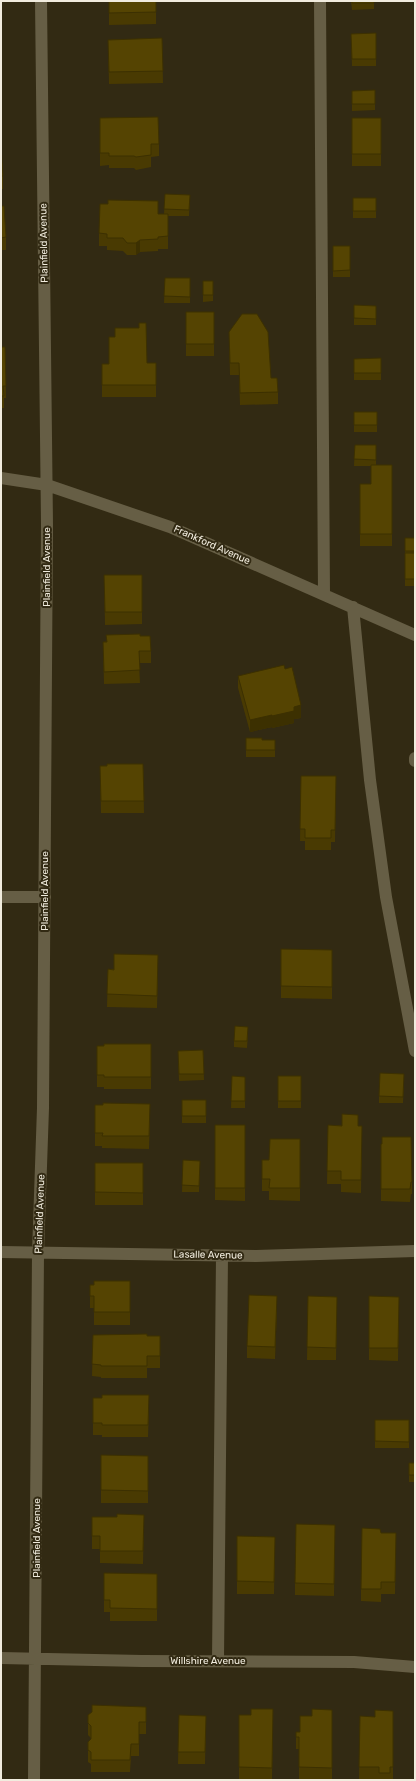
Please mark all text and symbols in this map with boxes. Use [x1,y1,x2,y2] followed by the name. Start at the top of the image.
[37,203,51,283] street label: Plainfield Avenue
[172,523,252,567] street label: Frankford Avenue
[41,527,53,607] street label: Plainfield Avenue
[39,851,51,931] street label: Plainfield Avenue
[33,1174,47,1254] street label: Plainfield Avenue
[173,1248,243,1262] street label: Lasalle Avenue
[31,1498,43,1578] street label: Plainfield Avenue
[170,1655,246,1667] street label: Willshire Avenue

